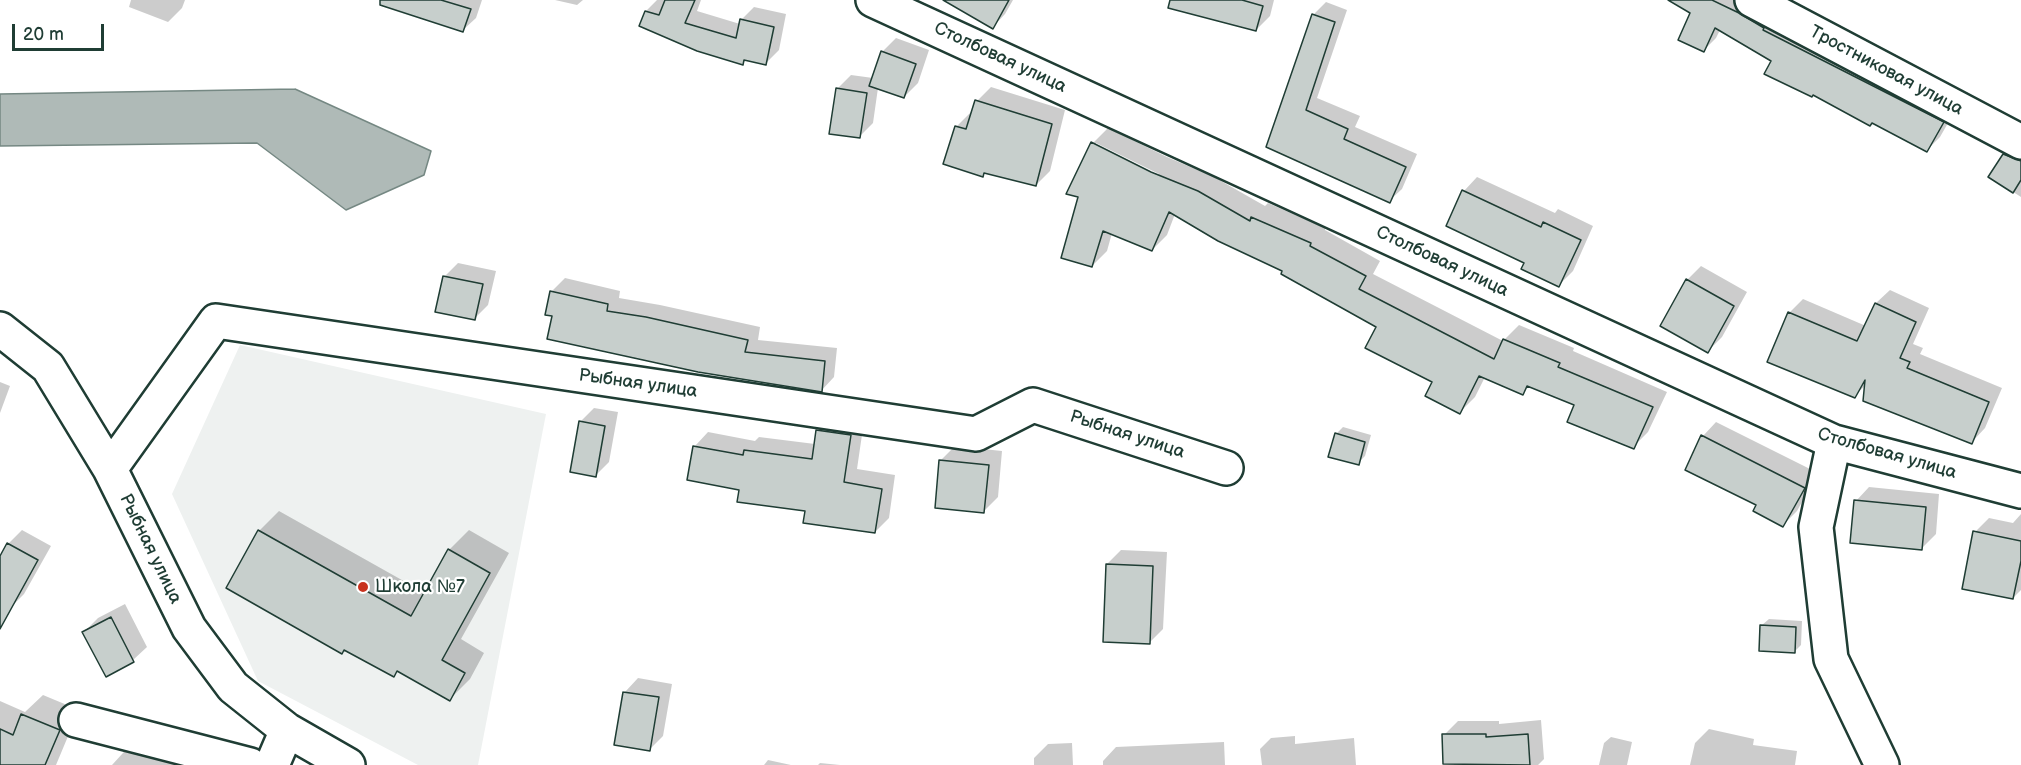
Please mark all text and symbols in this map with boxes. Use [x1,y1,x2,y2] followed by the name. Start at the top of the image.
[15,12,106,50] scale bar
[930,18,1070,98] street label: Столбовая улица
[1806,21,1966,121] street label: Тростниковая улица
[23,24,64,45] text: 20 m
[1372,222,1512,302] street label: Столбовая улица
[577,365,699,403] street label: Рыбная улица
[1067,406,1187,464] street label: Рыбная улица
[1815,424,1959,484] street label: Столбовая улица
[114,490,186,608] street label: Рыбная улица
[375,576,465,598] place label: Школа №7
[356,580,370,594] marker: Школа №7

